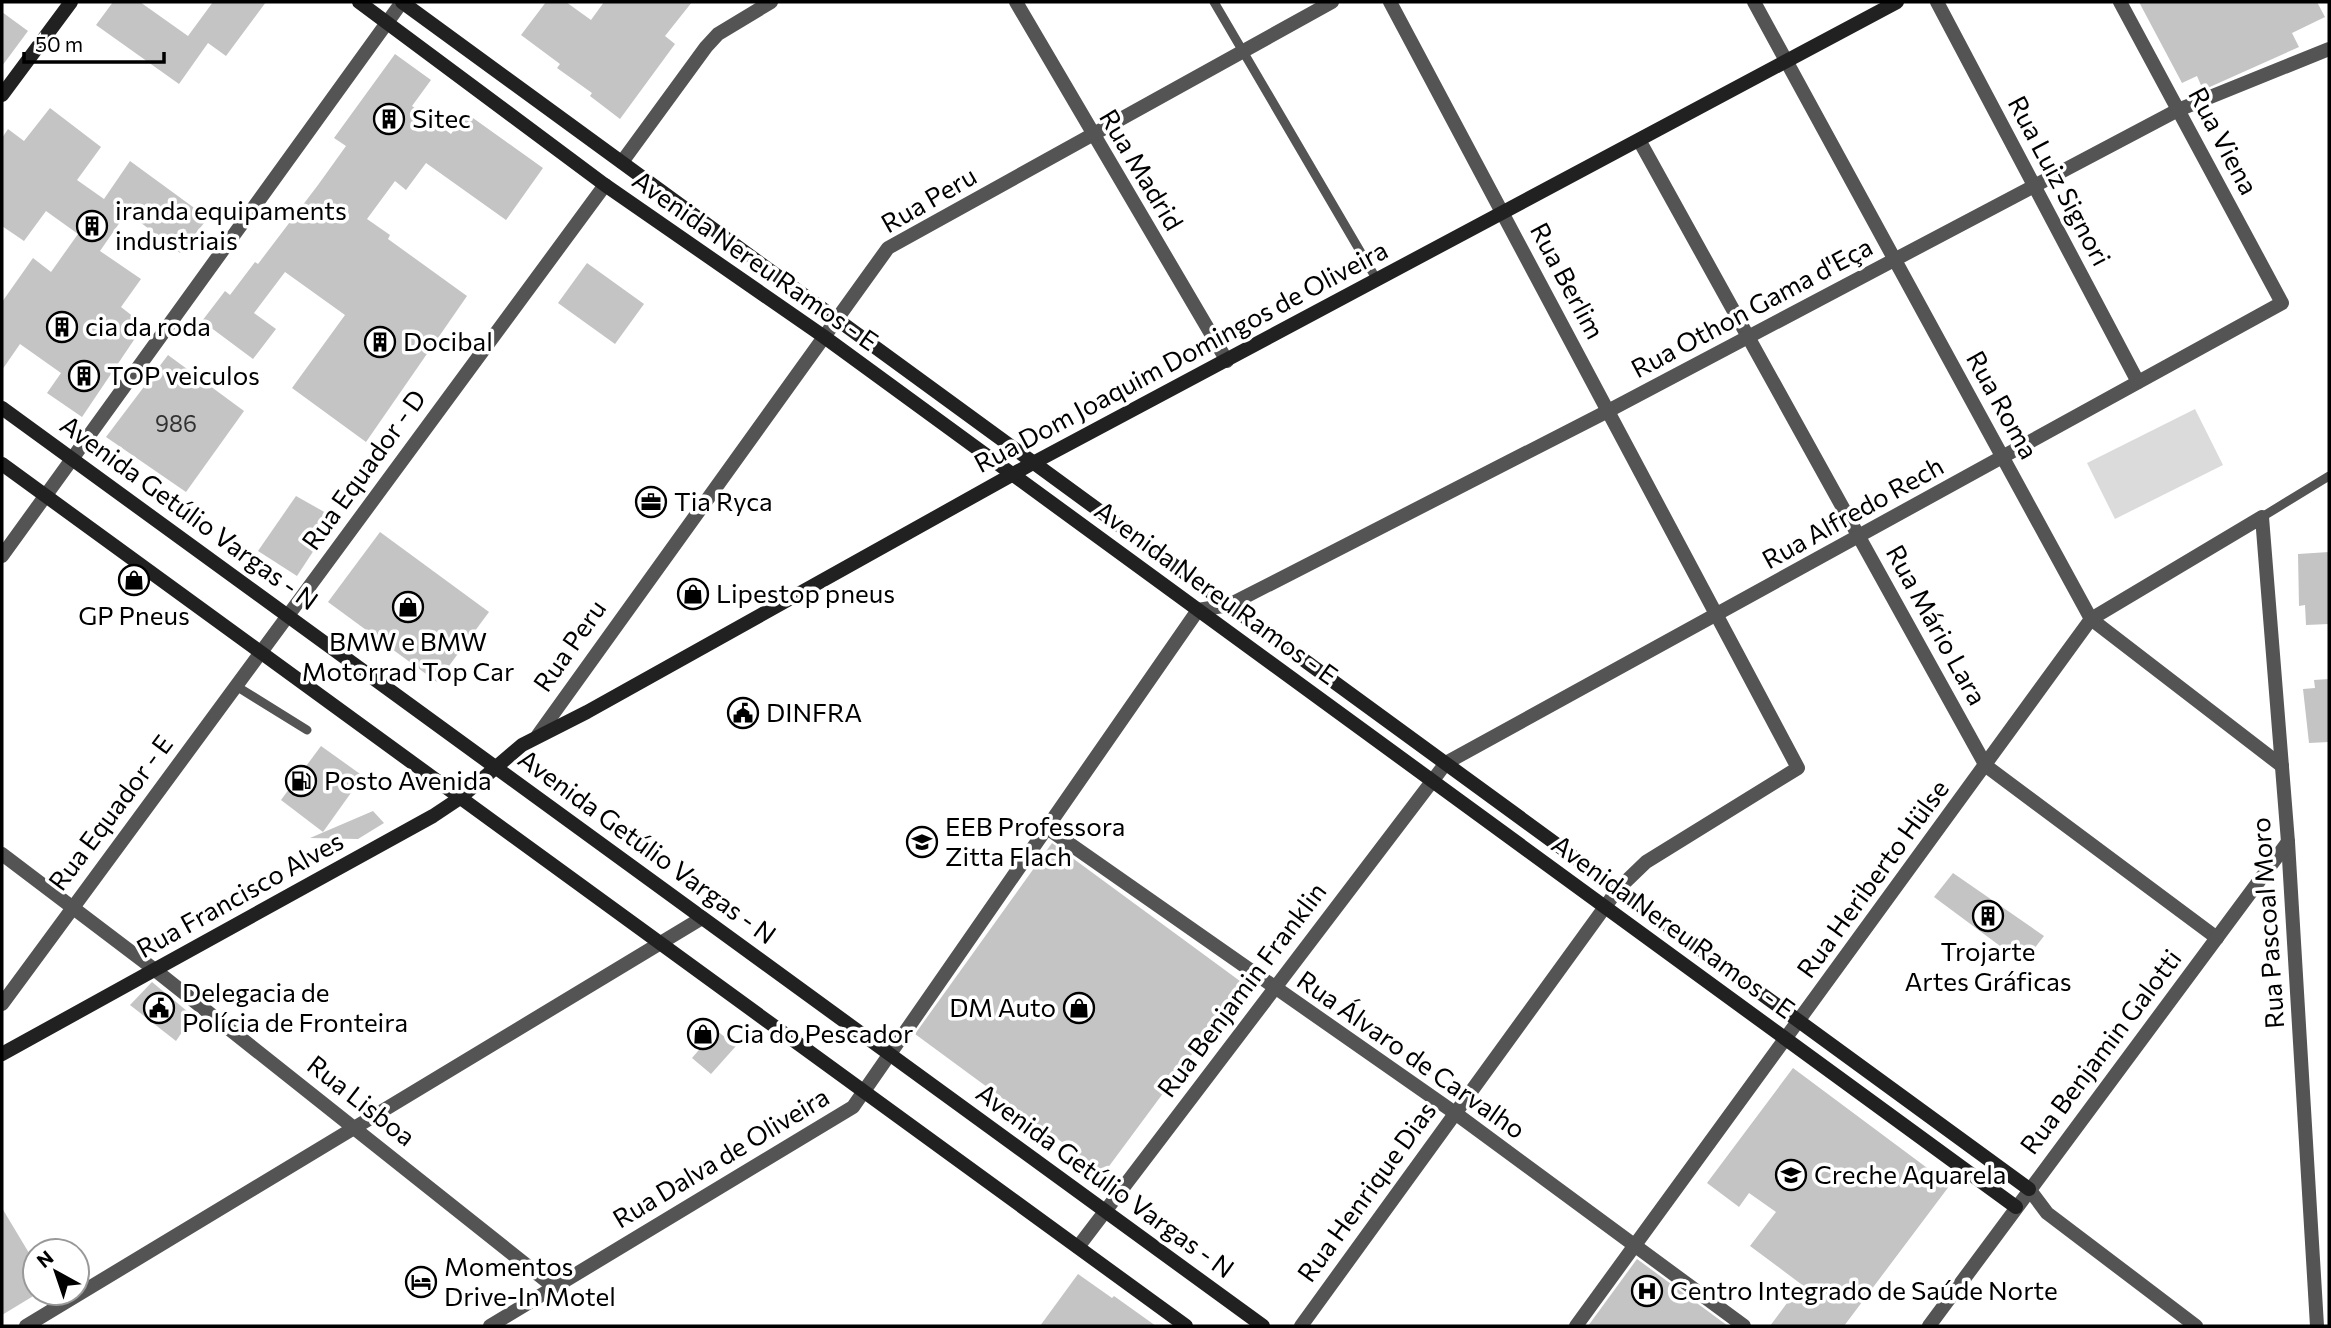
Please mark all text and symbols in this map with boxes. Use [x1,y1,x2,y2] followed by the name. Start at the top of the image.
[24,21,164,65] scale bar
[35,31,83,56] text: 50 m
[2183,81,2266,199] street label: Rua Viena
[2003,90,2118,271] street label: Rua Luiz Signori
[372,102,406,136] building icon: Sitec
[412,102,471,133] place label: Sitec
[1094,103,1191,235] street label: Rua Madrid
[875,159,981,238] street label: Rua Peru
[627,163,884,356] street label: Avenida Nereu Ramos - E
[115,194,347,255] place label: iranda equipaments industriais
[75,209,109,243] building icon: iranda equipaments industriais
[1525,217,1612,344] street label: Rua Berlim
[1625,230,1877,383] street label: Rua Othon Gama d'Eça
[968,233,1392,478] street label: Rua Dom Joaquim Domingos de Oliveira
[45,310,79,344] building icon: cia da roda
[85,310,211,341] place label: cia da roda
[363,325,397,359] building icon: Docibal
[403,325,493,356] place label: Docibal
[1961,345,2046,464] street label: Rua Roma
[67,359,101,393] building icon: TOP veiculos
[107,359,260,390] place label: TOP veiculos
[294,383,431,555] street label: Rua Equador - D
[55,408,325,616] street label: Avenida Getúlio Vargas - N
[155,409,197,437] house number: 986
[1756,449,1948,574] street label: Rua Alfredo Rech
[634,485,668,519] office icon: Tia Ryca
[674,485,773,516] place label: Tia Ryca
[1090,493,1344,690] street label: Avenida Nereu Ramos - E
[1881,539,1994,710] street label: Rua Mário Lara
[117,563,151,597] shop icon: GP Pneus
[676,577,710,611] shop icon: Lipestop pneus
[716,577,895,608] place label: Lipestop pneus
[391,590,425,624] shop icon: BMW e BMW Motorrad Top Car
[526,593,612,697] street label: Rua Peru
[78,599,190,630] place label: GP Pneus
[302,625,514,686] place label: BMW e BMW Motorrad Top Car
[726,696,760,730] public building icon: DINFRA
[766,696,862,727] place label: DINFRA
[41,728,178,896] street label: Rua Equador - E
[513,742,783,950] street label: Avenida Getúlio Vargas - N
[284,764,318,798] fuel station icon: Posto Avenida
[324,764,492,795] place label: Posto Avenida
[1790,773,1954,983] street label: Rua Heriberto Hülse
[945,810,1125,871] place label: EEB Professora Zitta Flach
[2244,817,2289,1030] street label: Rua Pascoal Moro
[131,824,348,963] street label: Rua Francisco Alves
[905,825,939,859] school or university icon: EEB Professora Zitta Flach
[1547,827,1801,1024] street label: Avenida Nereu Ramos - E
[1150,876,1332,1103] street label: Rua Benjamin Franklin
[1971,899,2005,933] building icon: Trojarte Artes Gráficas
[1904,935,2072,996] place label: Trojarte Artes Gráficas
[2013,943,2187,1159] street label: Rua Benjamin Galotti
[1292,963,1532,1144] street label: Rua Álvaro de Carvalho
[182,976,408,1037] place label: Delegacia de Polícia de Fronteira
[142,991,176,1025] public building icon: Delegacia de Polícia de Fronteira
[949,991,1056,1022] place label: DM Auto
[1062,991,1096,1025] shop icon: DM Auto
[686,1017,720,1051] shop icon: Cia do Pescador
[726,1017,913,1048] place label: Cia do Pescador
[302,1048,422,1152] street label: Rua Lisboa
[971,1076,1241,1284] street label: Avenida Getúlio Vargas - N
[607,1080,834,1234] street label: Rua Dalva de Oliveira
[1290,1095,1442,1287] street label: Rua Henrique Dias
[1774,1158,1808,1192] school or university icon: Creche Aquarela
[1814,1158,2006,1189] place label: Creche Aquarela
[21,1237,91,1307] north arrow
[32,1245,58,1272] text: N
[444,1250,616,1311] place label: Momentos Drive-In Motel
[404,1265,438,1299] hotel icon: Momentos Drive-In Motel
[1630,1274,1664,1308] hospital icon: Centro Integrado de Saúde Norte
[1670,1274,2058,1305] place label: Centro Integrado de Saúde Norte

